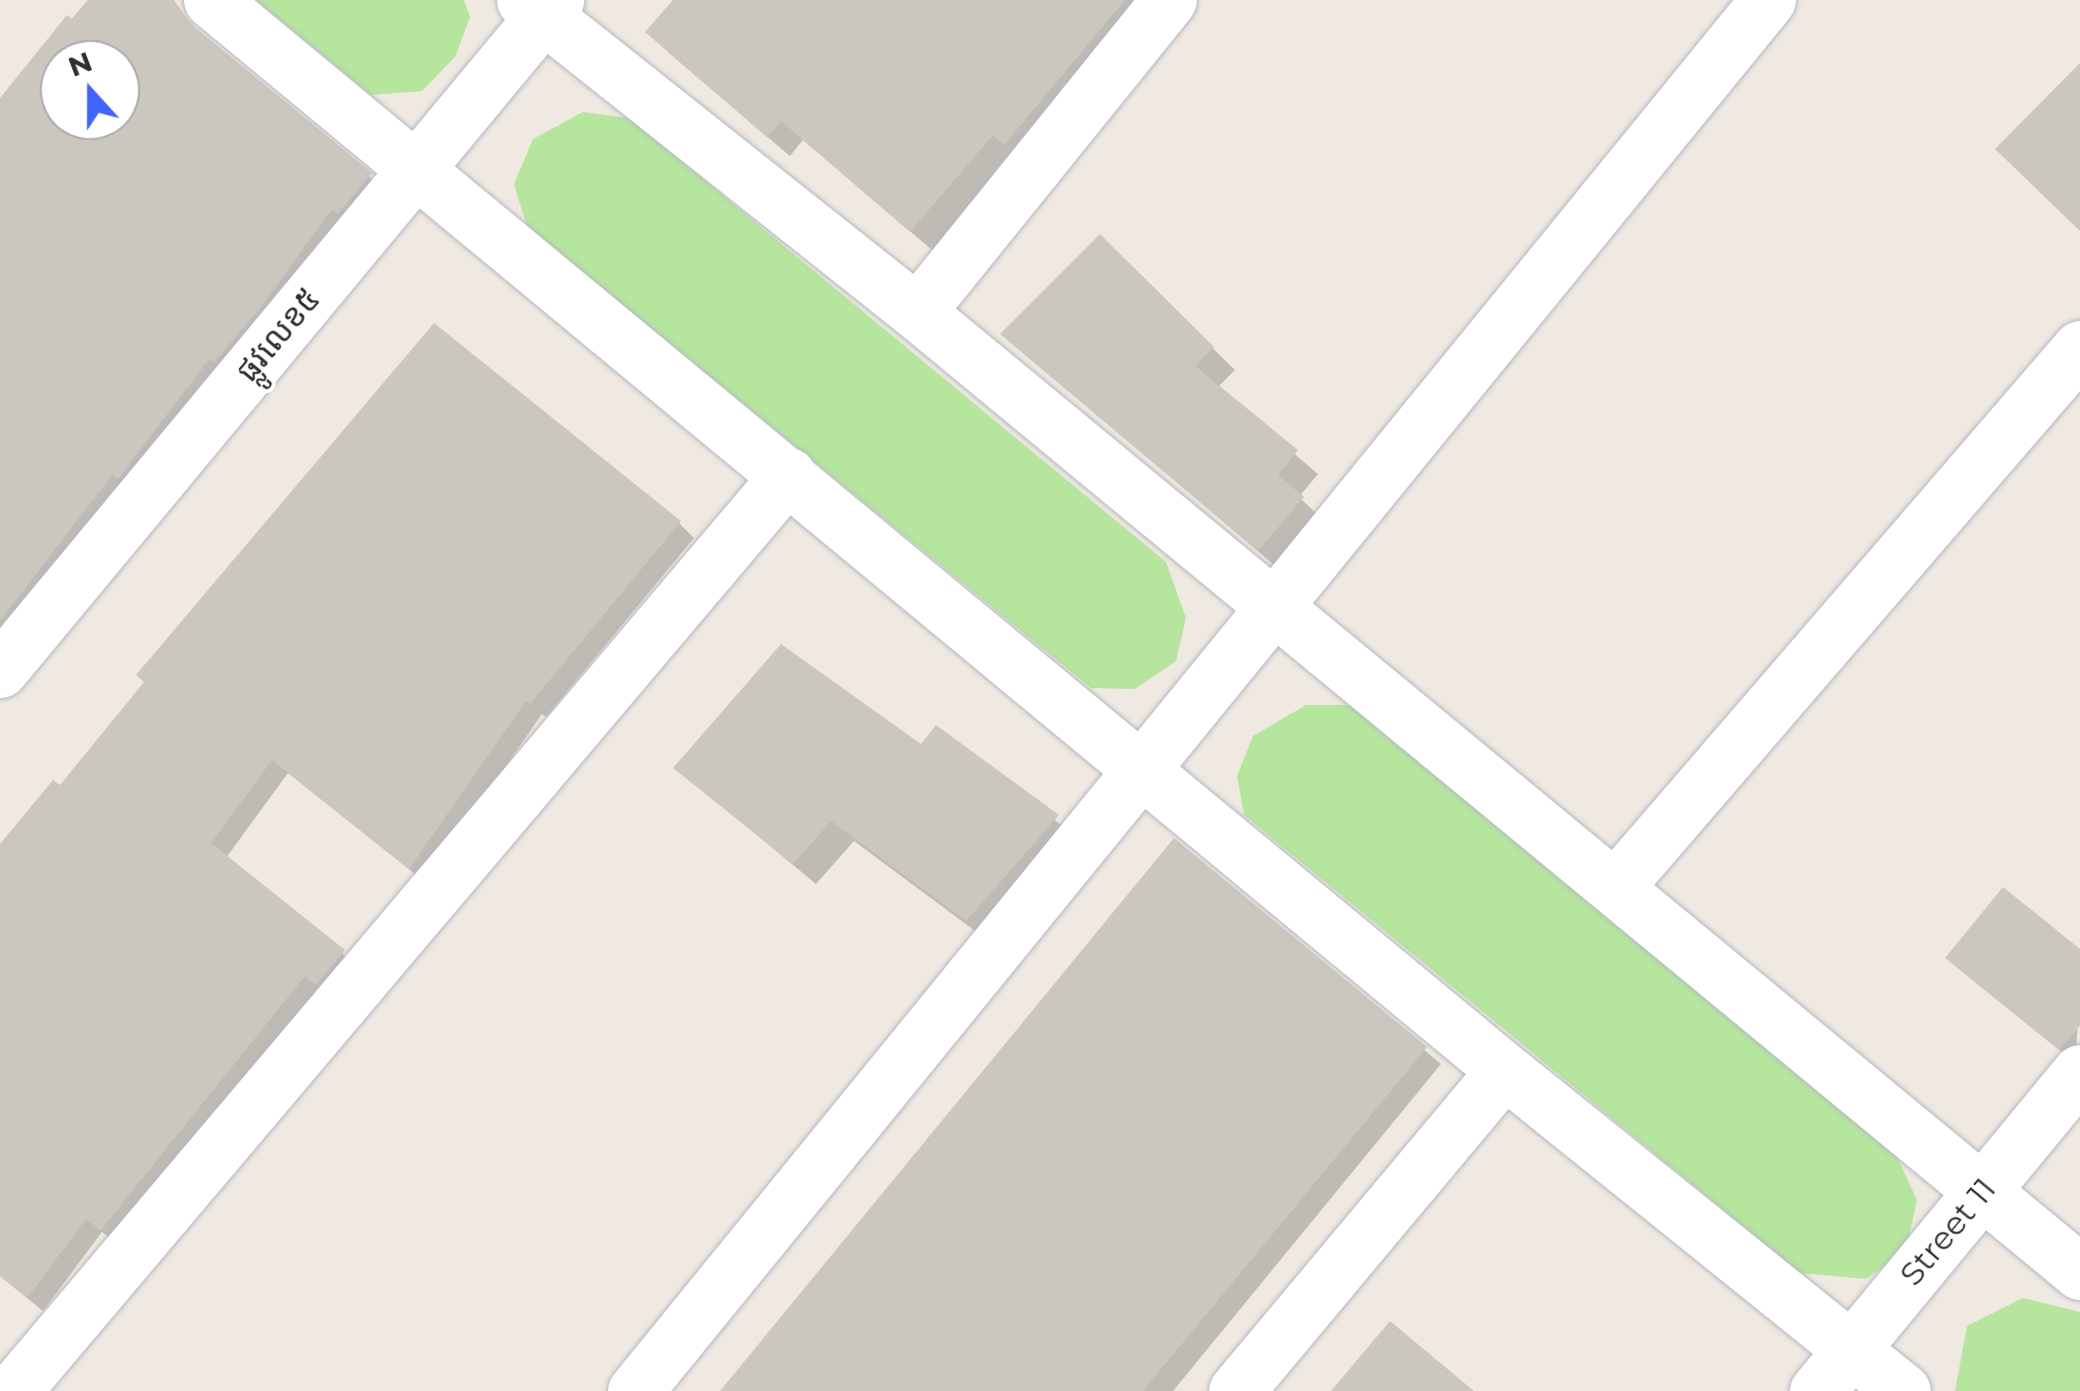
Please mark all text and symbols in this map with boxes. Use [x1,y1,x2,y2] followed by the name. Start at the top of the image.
[40,40,140,140] north arrow
[63,44,97,84] text: N
[228,280,328,390] street label: ផ្លូវលេខ៥
[1892,1171,2004,1293] street label: Street 11

